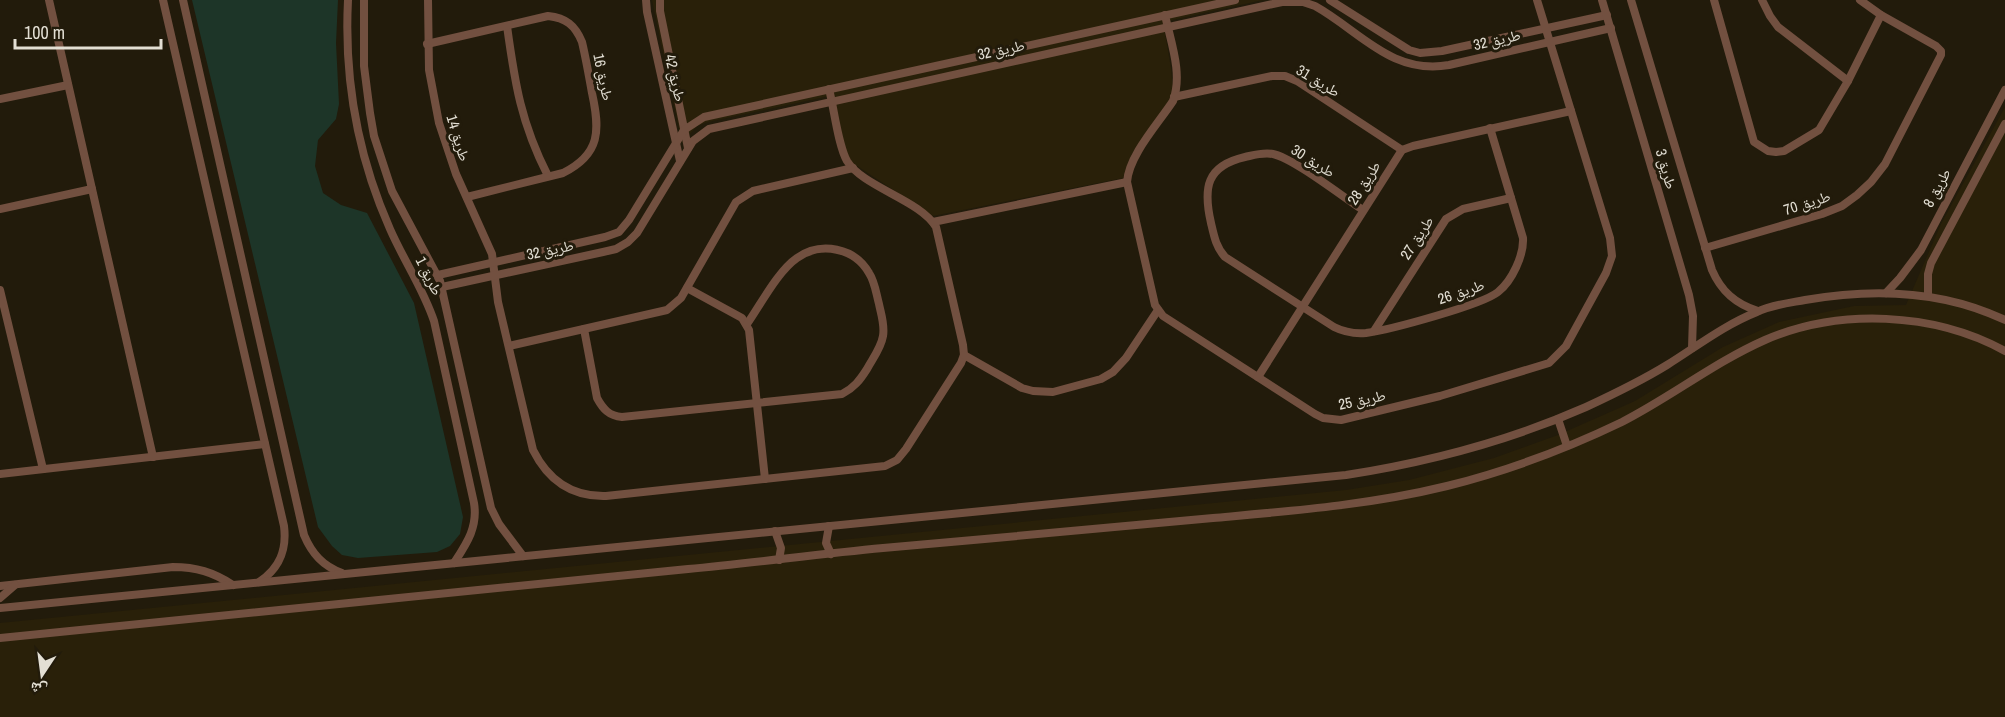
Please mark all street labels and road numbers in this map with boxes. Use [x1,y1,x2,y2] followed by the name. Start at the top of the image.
[1471,24,1523,55] street label: طريق 32
[975,34,1027,65] street label: طريق 32
[588,51,619,103] street label: طريق 16
[660,52,691,104] street label: طريق 42
[1292,59,1344,102] street label: طريق 31
[441,112,476,164] street label: طريق 14
[1287,139,1339,182] street label: طريق 30
[1651,146,1682,192] street label: طريق 3
[1342,157,1385,209] street label: طريق 28
[1918,165,1956,211] street label: طريق 8
[1781,185,1833,220] street label: طريق 70
[1395,212,1438,264] street label: طريق 27
[524,234,576,265] street label: طريق 32
[411,253,448,299] street label: طريق 1
[1435,274,1487,309] street label: طريق 26
[1336,384,1388,415] street label: طريق 25

